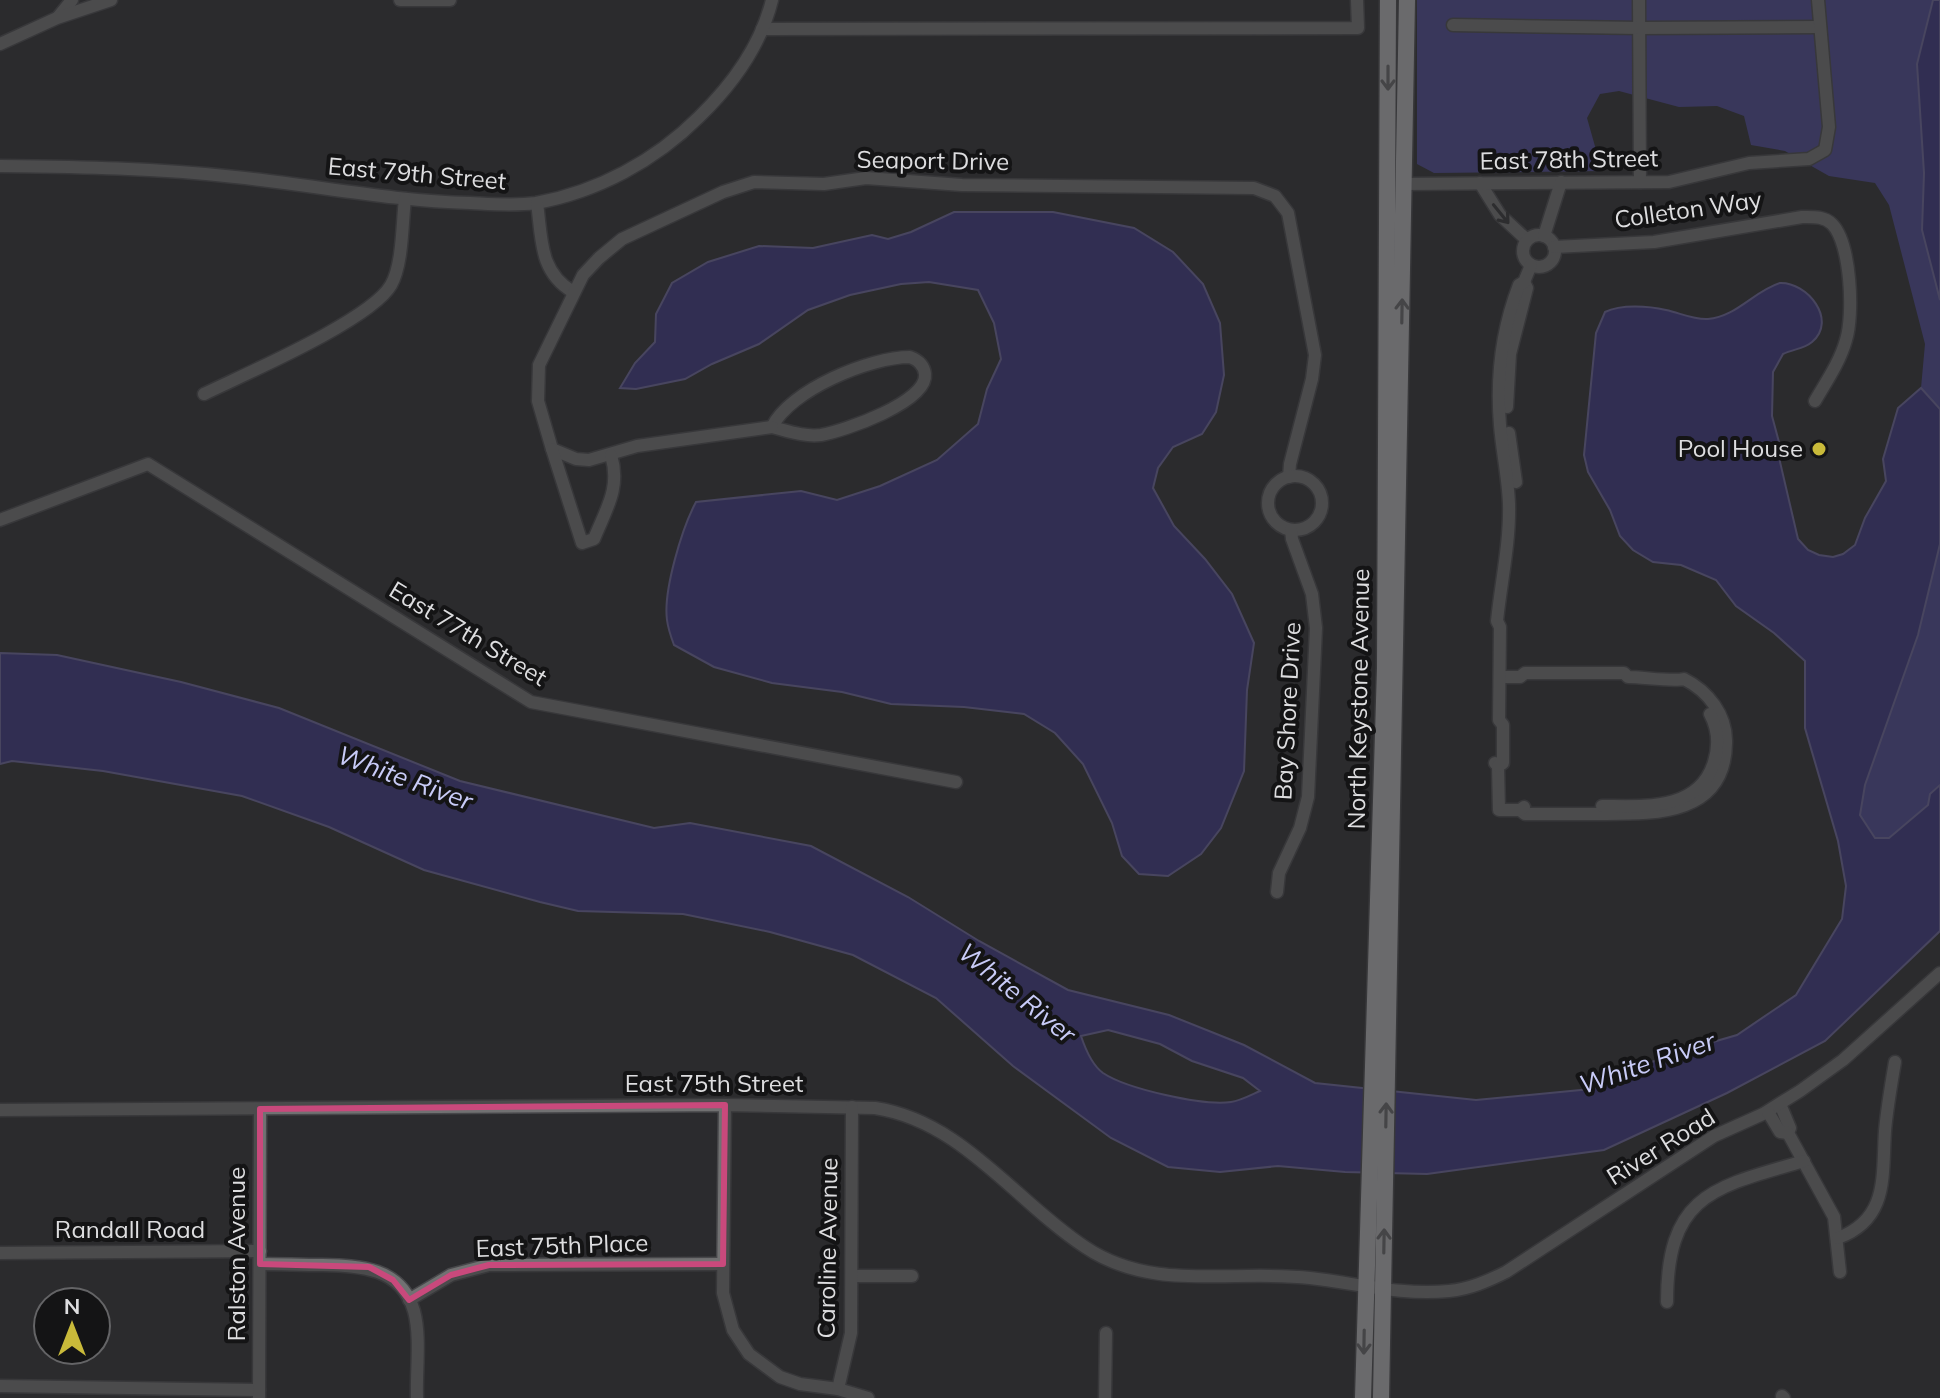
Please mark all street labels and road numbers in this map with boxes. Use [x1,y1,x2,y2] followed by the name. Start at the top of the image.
[1479,142,1659,176] street label: East 78th Street
[857,144,1010,176] street label: Seaport Drive
[327,150,507,196] street label: East 79th Street
[1612,184,1764,234] street label: Colleton Way
[1341,568,1375,830] street label: North Keystone Avenue
[384,574,553,692] street label: East 77th Street
[1267,621,1307,801] street label: Bay Shore Drive
[625,1068,803,1098] street label: East 75th Street
[1601,1101,1720,1191] street label: River Road
[810,1157,844,1339] street label: Caroline Avenue
[221,1167,251,1341] street label: Ralston Avenue
[55,1214,205,1244] street label: Randall Road
[475,1227,649,1263] street label: East 75th Place

